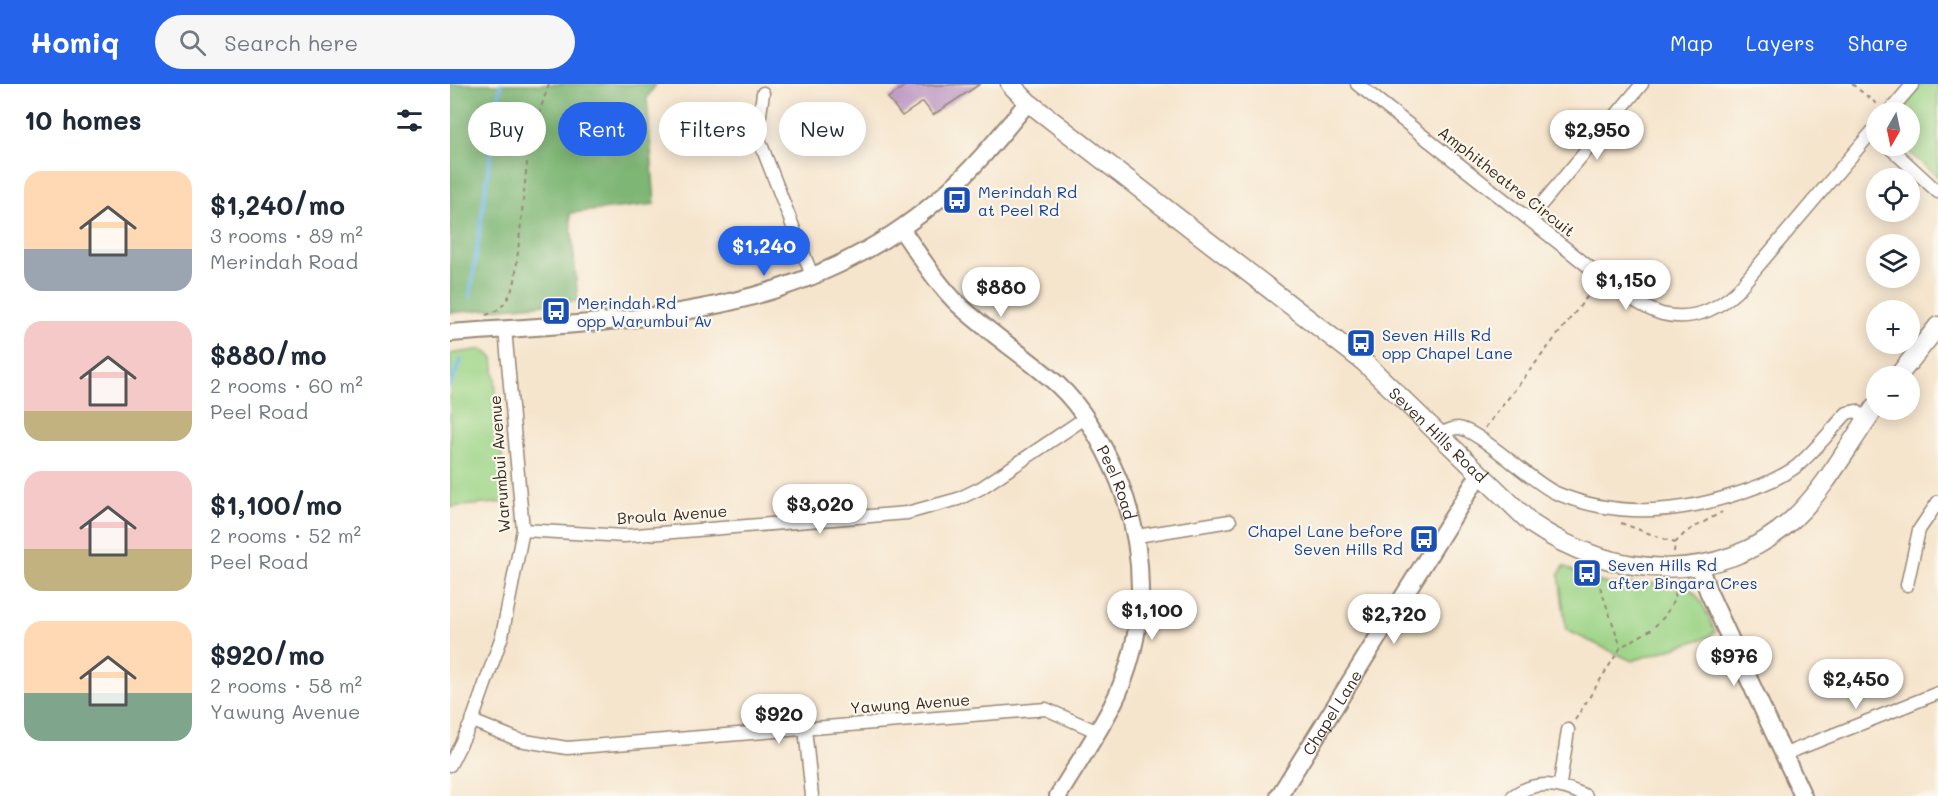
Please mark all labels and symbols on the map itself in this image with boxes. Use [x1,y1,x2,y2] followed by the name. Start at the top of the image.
[1866,102,1920,156] north arrow
[1548,110,1646,161] pin: $2,950
[1434,121,1580,241] street label: Amphitheatre Circuit
[978,181,1077,220] place label: Merindah Rd at Peel Rd
[941,184,973,216] bus stop icon: Merindah Rd at Peel Rd
[715,226,813,277] pin: $1,240
[1577,260,1675,311] pin: $1,150
[965,267,1037,318] pin: $880
[577,292,712,331] place label: Merindah Rd opp Warumbui Av
[540,295,572,327] bus stop icon: Merindah Rd opp Warumbui Av
[1382,324,1513,363] place label: Seven Hills Rd opp Chapel Lane
[1345,327,1377,359] bus stop icon: Seven Hills Rd opp Chapel Lane
[1385,382,1492,486] street label: Seven Hills Road
[484,394,514,534] street label: Warumbui Avenue
[1093,441,1141,522] street label: Peel Road
[771,484,869,535] pin: $3,020
[616,500,728,528] street label: Broula Avenue
[1248,520,1403,559] place label: Chapel Lane before Seven Hills Rd
[1408,523,1440,555] bus stop icon: Chapel Lane before Seven Hills Rd
[1608,554,1758,593] place label: Seven Hills Rd after Bingara Cres
[1571,557,1603,589] bus stop icon: Seven Hills Rd after Bingara Cres
[1103,590,1201,641] pin: $1,100
[1345,594,1443,645] pin: $2,720
[1698,636,1770,687] pin: $976
[1807,659,1905,710] pin: $2,450
[1297,665,1366,758] street label: Chapel Lane
[849,688,971,718] street label: Yawung Avenue
[743,694,815,745] pin: $920

